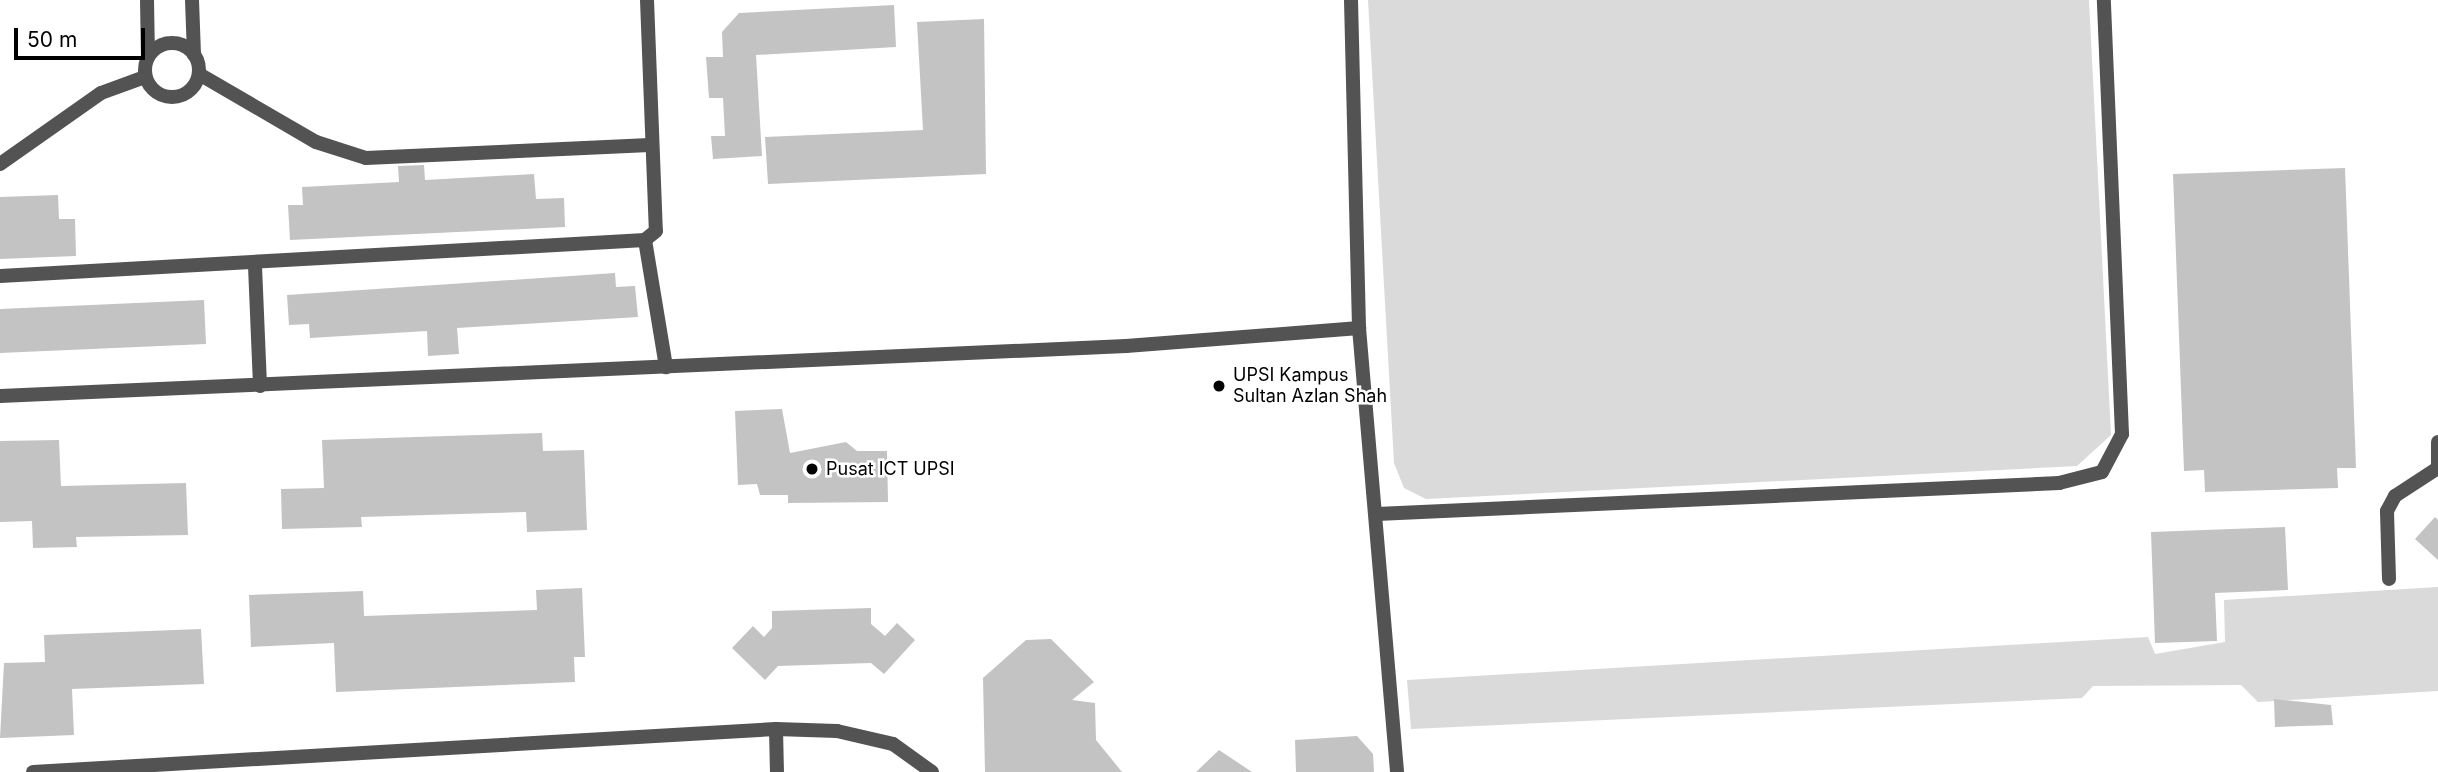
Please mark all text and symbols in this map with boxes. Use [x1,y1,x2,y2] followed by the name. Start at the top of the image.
[18,14,149,58] scale bar
[27,27,77,52] text: 50 m
[1233,365,1387,408] place label: UPSI Kampus Sultan Azlan Shah
[1211,378,1227,394] marker: UPSI Kampus Sultan Azlan Shah
[826,458,955,480] place label: Pusat ICT UPSI
[804,461,820,477] marker: Pusat ICT UPSI

